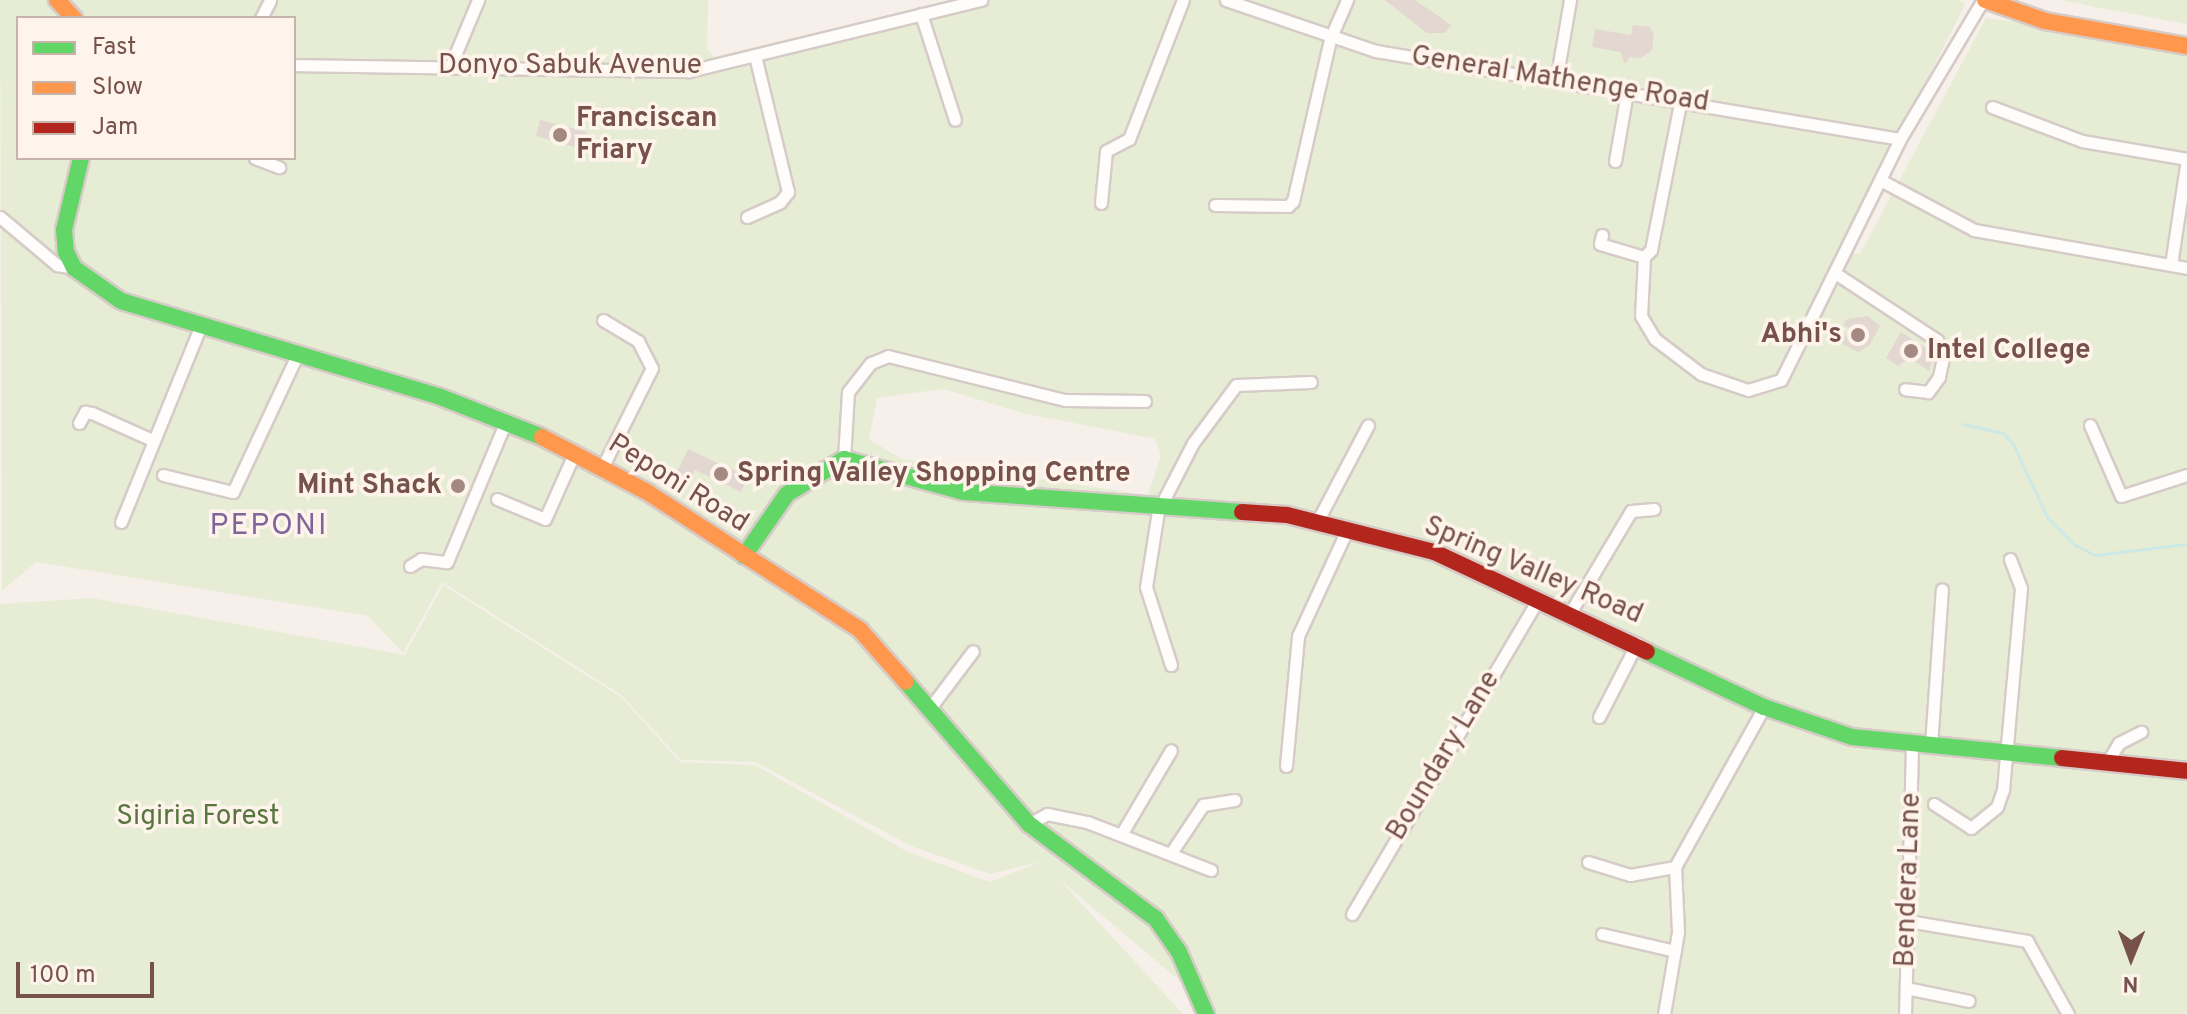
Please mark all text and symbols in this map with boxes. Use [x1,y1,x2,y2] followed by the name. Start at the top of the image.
[16,16,296,160] legend
[92,33,136,63] text: Fast
[1409,40,1711,120] street label: General Mathenge Road
[438,49,702,83] street label: Donyo Sabuk Avenue
[92,73,143,103] text: Slow
[576,102,718,168] place label: Franciscan Friary
[92,113,138,143] text: Jam
[551,126,569,144] marker: Franciscan Friary
[1761,318,1842,352] place label: Abhi's
[1849,326,1867,344] marker: Abhi's
[1927,334,2091,368] place label: Intel College
[1902,342,1920,360] marker: Intel College
[602,428,754,540] street label: Peponi Road
[737,457,1132,491] place label: Spring Valley Shopping Centre
[712,465,730,483] marker: Spring Valley Shopping Centre
[297,469,442,503] place label: Mint Shack
[449,477,467,495] marker: Mint Shack
[210,509,328,545] district label: PEPONI
[1418,510,1648,632] street label: Spring Valley Road
[1380,665,1508,847] street label: Boundary Lane
[1889,792,1929,968] street label: Bendera Lane
[116,800,280,834] park label: Sigiria Forest
[2091,918,2171,998] north arrow
[20,946,158,996] scale bar
[30,961,96,991] text: 100 m
[2122,969,2139,996] text: N

